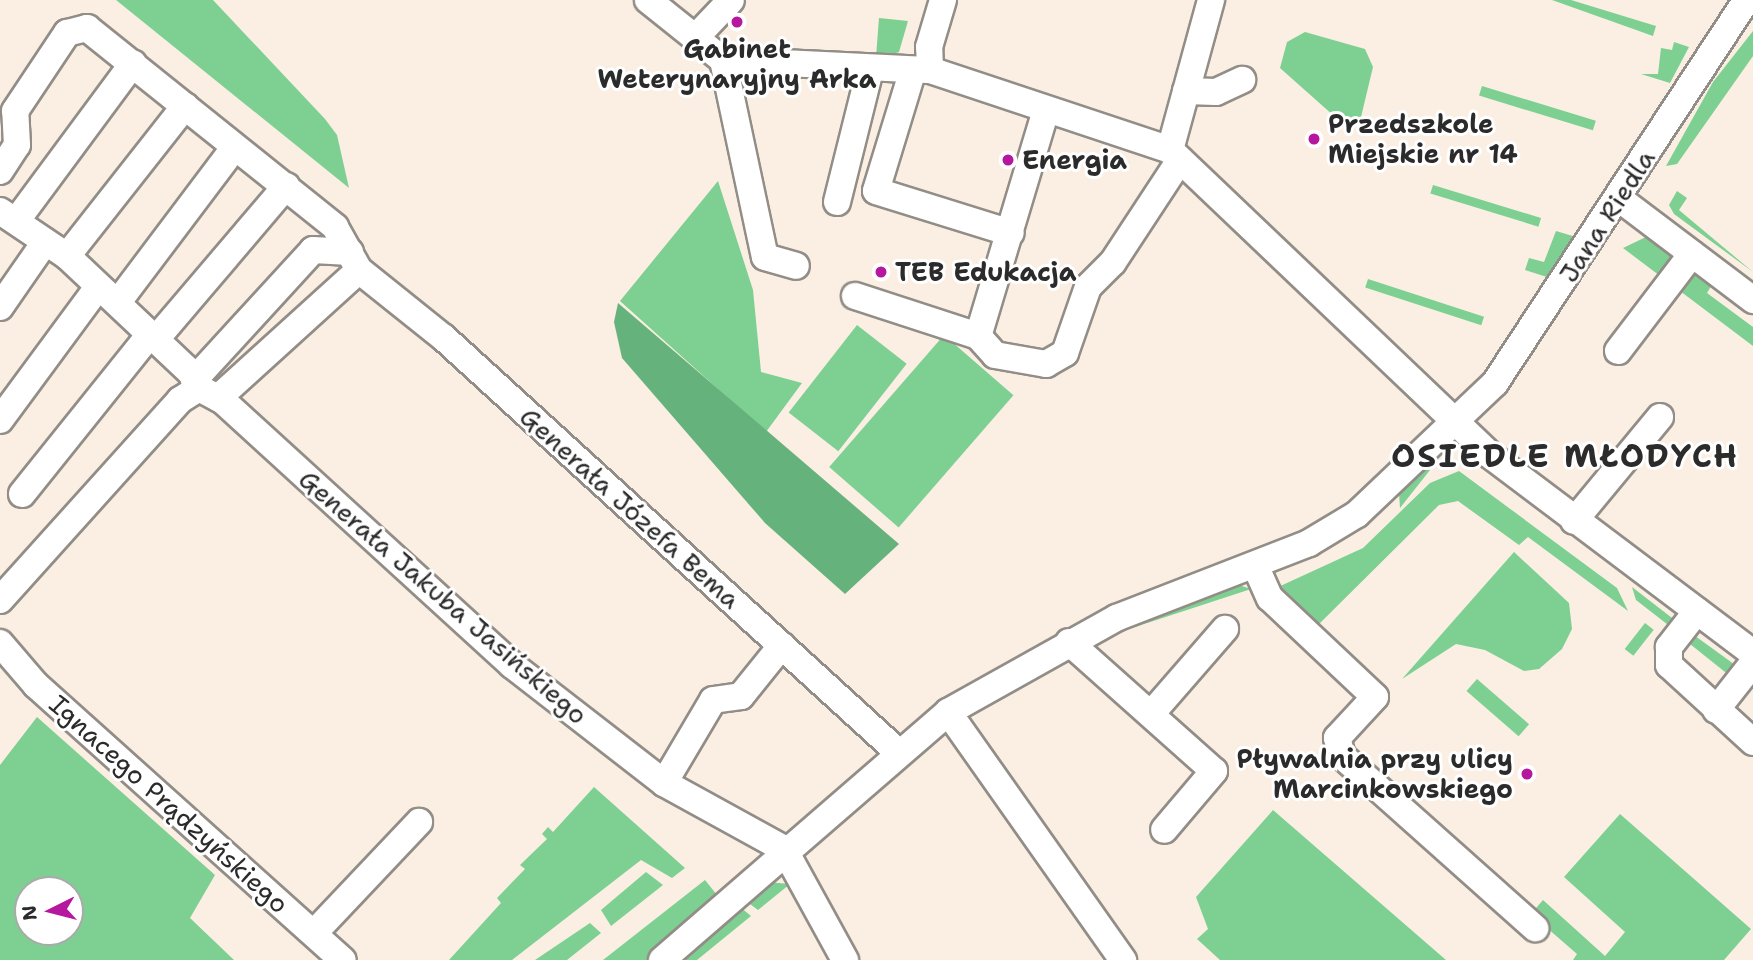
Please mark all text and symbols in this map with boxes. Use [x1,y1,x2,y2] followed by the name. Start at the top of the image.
[729,14,745,30] marker: Gabinet Weterynaryjny Arka
[597,33,877,94] place label: Gabinet Weterynaryjny Arka
[1328,108,1518,170] place label: Przedszkole Miejskie nr 14
[1306,131,1322,147] marker: Przedszkole Miejskie nr 14
[1022,144,1127,176] place label: Energia
[1553,144,1661,288] street label: Jana Riedla
[1000,152,1016,168] marker: Energia
[895,256,1077,288] place label: TEB Edukacja
[873,264,889,280] marker: TEB Edukacja
[513,401,747,615] street label: Generała Józefa Bema
[1393,436,1737,476] district label: OSIEDLE MŁODYCH
[293,463,593,731] street label: Generała Jakuba Jasińskiego
[43,688,295,920] street label: Ignacego Prądzyńskiego
[1236,743,1513,804] place label: Pływalnia przy ulicy Marcinkowskiego
[1519,766,1535,782] marker: Pływalnia przy ulicy Marcinkowskiego
[14,876,84,946] north arrow
[16,904,43,922] text: N

